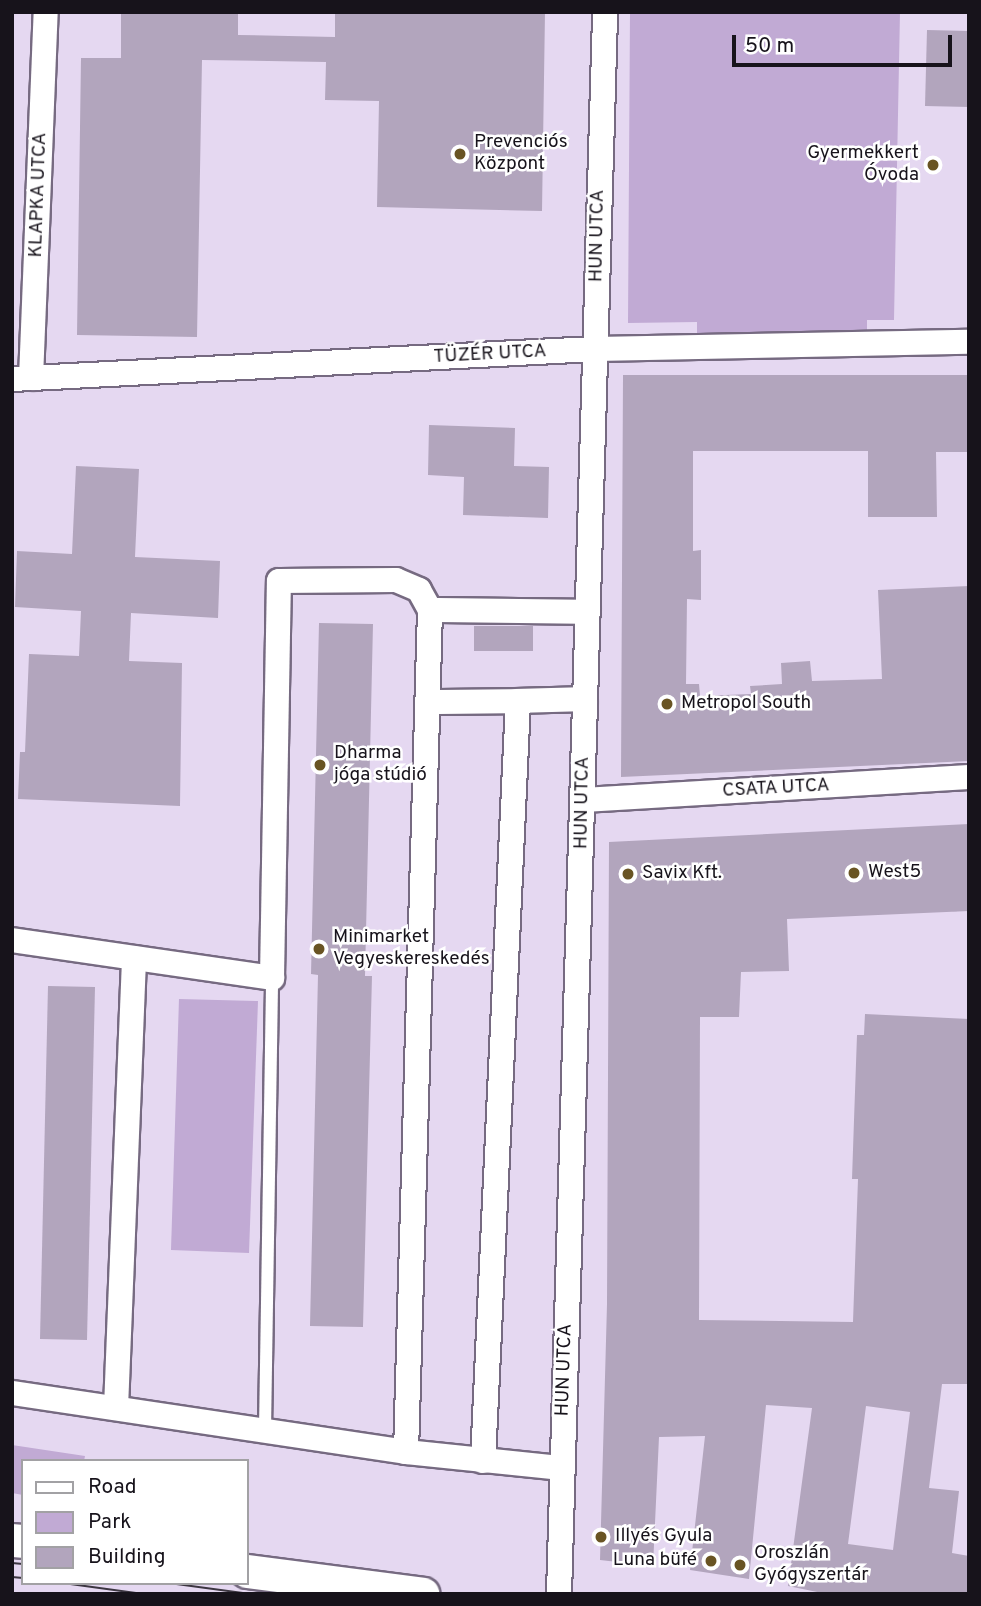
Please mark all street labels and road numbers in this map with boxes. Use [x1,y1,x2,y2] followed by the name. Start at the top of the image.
[25,132,53,258] street label: KLAPKA UTCA
[586,190,610,282] street label: HUN UTCA
[433,341,547,369] street label: TÜZÉR UTCA
[571,757,595,849] street label: HUN UTCA
[721,775,831,803] street label: CSATA UTCA
[552,1323,578,1417] street label: HUN UTCA

